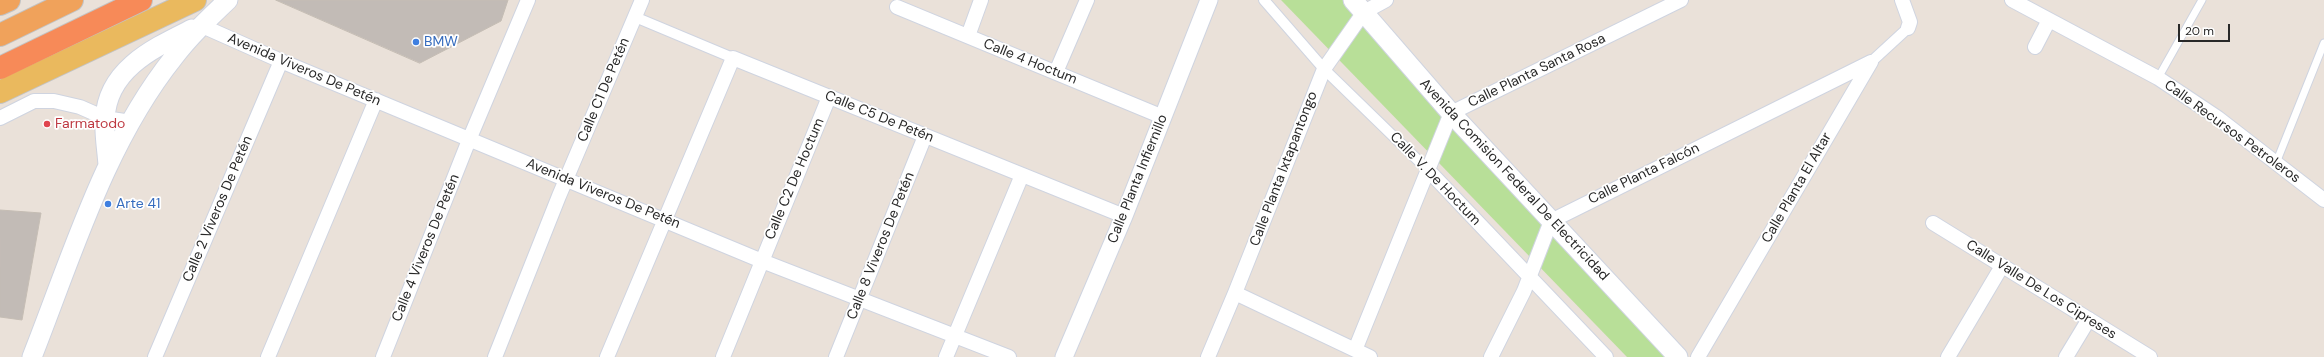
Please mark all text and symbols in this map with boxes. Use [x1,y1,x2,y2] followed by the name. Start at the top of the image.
[2180,16,2232,42] scale bar
[2185,23,2214,39] text: 20 m
[225,30,383,110] street label: Avenida Viveros De Petén
[1466,30,1608,112] street label: Calle Planta Santa Rosa
[424,34,458,50] place label: BMW
[574,35,634,145] street label: Calle C1 De Petén
[981,36,1079,88] street label: Calle 4 Hoctum
[411,37,421,47] marker: BMW
[1416,76,1612,284] street label: Avenida Comision Federal De Electricidad
[2161,77,2303,187] street label: Calle Recursos Petroleros
[822,88,936,146] street label: Calle C5 De Petén
[1247,89,1321,249] street label: Calle Planta Ixtapantongo
[1104,112,1172,246] street label: Calle Planta Infiernillo
[55,116,125,132] place label: Farmatodo
[762,116,828,242] street label: Calle C2 De Hoctum
[42,119,52,129] marker: Farmatodo
[1386,129,1484,229] street label: Calle V. De Hoctum
[1759,130,1835,246] street label: Calle Planta El Altar
[180,133,256,285] street label: Calle 2 Viveros De Petén
[1586,140,1702,208] street label: Calle Planta Falcón
[523,155,683,233] street label: Avenida Viveros De Petén
[844,170,918,322] street label: Calle 8 Viveros De Petén
[389,172,463,324] street label: Calle 4 Viveros De Petén
[116,196,160,212] place label: Arte 41
[103,199,113,209] marker: Arte 41
[1963,237,2119,343] street label: Calle Valle De Los Cipreses

